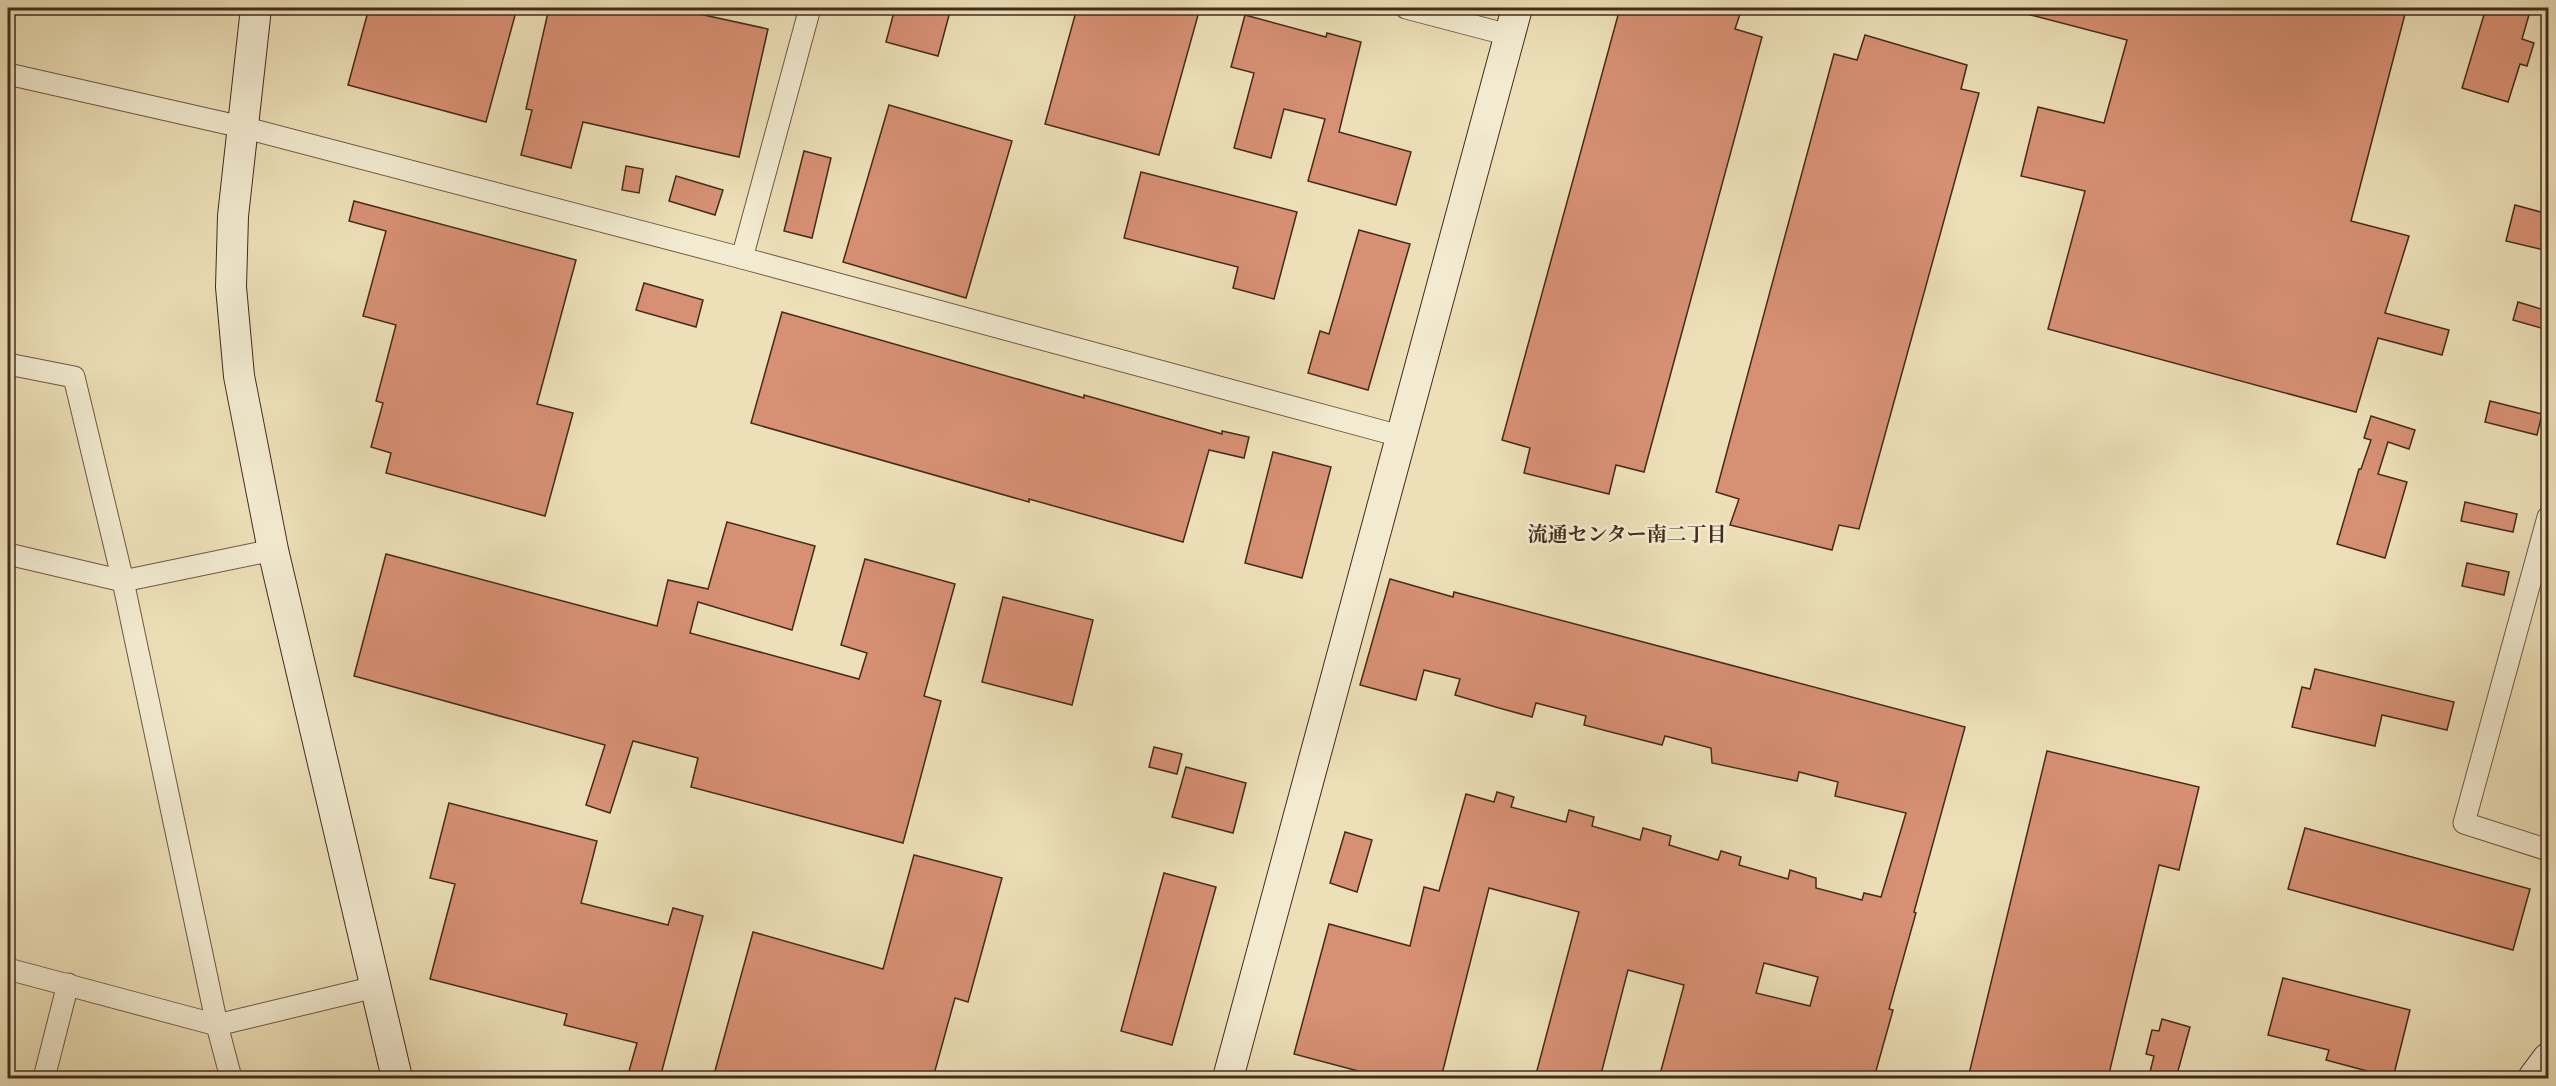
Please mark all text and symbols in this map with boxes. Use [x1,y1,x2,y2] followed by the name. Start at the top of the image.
[1527,521,1727,548] district label: 流通センター南二丁目

